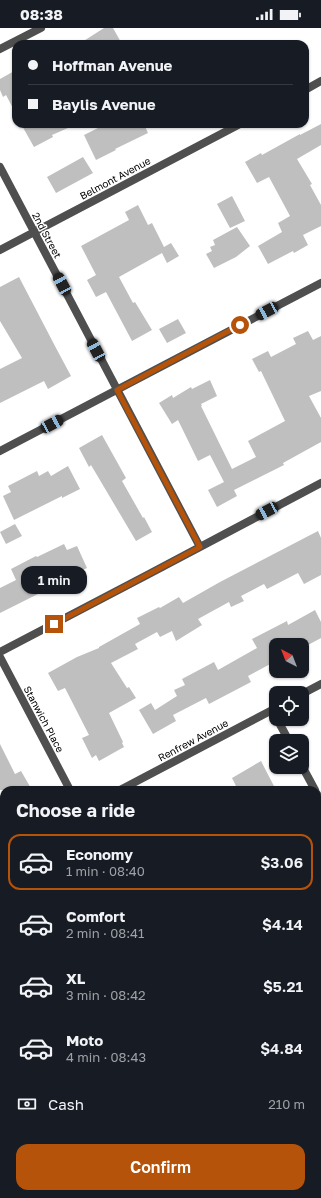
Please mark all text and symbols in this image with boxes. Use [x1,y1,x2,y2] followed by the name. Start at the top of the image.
[20,5,63,23] text: 08:38
[52,56,172,74] text: Hoffman Avenue
[52,95,156,113] text: Baylis Avenue
[78,154,153,202] street label: Belmont Avenue
[30,210,64,260] street label: 2nd Street
[51,271,73,297] car
[254,300,280,322] car
[231,316,249,334] route start
[85,337,107,363] car
[39,413,65,435] car
[254,500,280,522] car
[21,566,87,594] callout: 1 min
[38,572,70,588] text: 1 min
[45,615,63,633] route end
[269,638,309,678] north arrow
[269,638,309,774] map controls
[21,684,67,754] street label: Stanwich Place
[269,686,309,726] button: locate
[156,716,230,764] street label: Renfrew Avenue
[269,734,309,774] button: layers
[16,799,135,821] text: Choose a ride
[18,844,54,880] icon: car
[66,845,133,863] text: Economy
[260,853,303,871] text: $3.06
[66,863,145,879] text: 1 min · 08:40
[18,906,54,942] icon: car
[66,907,125,925] text: Comfort
[262,915,303,933] text: $4.14
[66,925,144,941] text: 2 min · 08:41
[18,968,54,1004] icon: car
[66,969,85,987] text: XL
[263,977,303,995] text: $5.21
[66,987,146,1003] text: 3 min · 08:42
[18,1030,54,1066] icon: car
[66,1031,103,1049] text: Moto
[260,1039,303,1057] text: $4.84
[66,1049,146,1065] text: 4 min · 08:43
[16,1093,38,1115] icon: cash
[48,1095,84,1113] text: Cash
[268,1096,305,1112] text: 210 m
[16,1144,305,1190] button: Confirm

